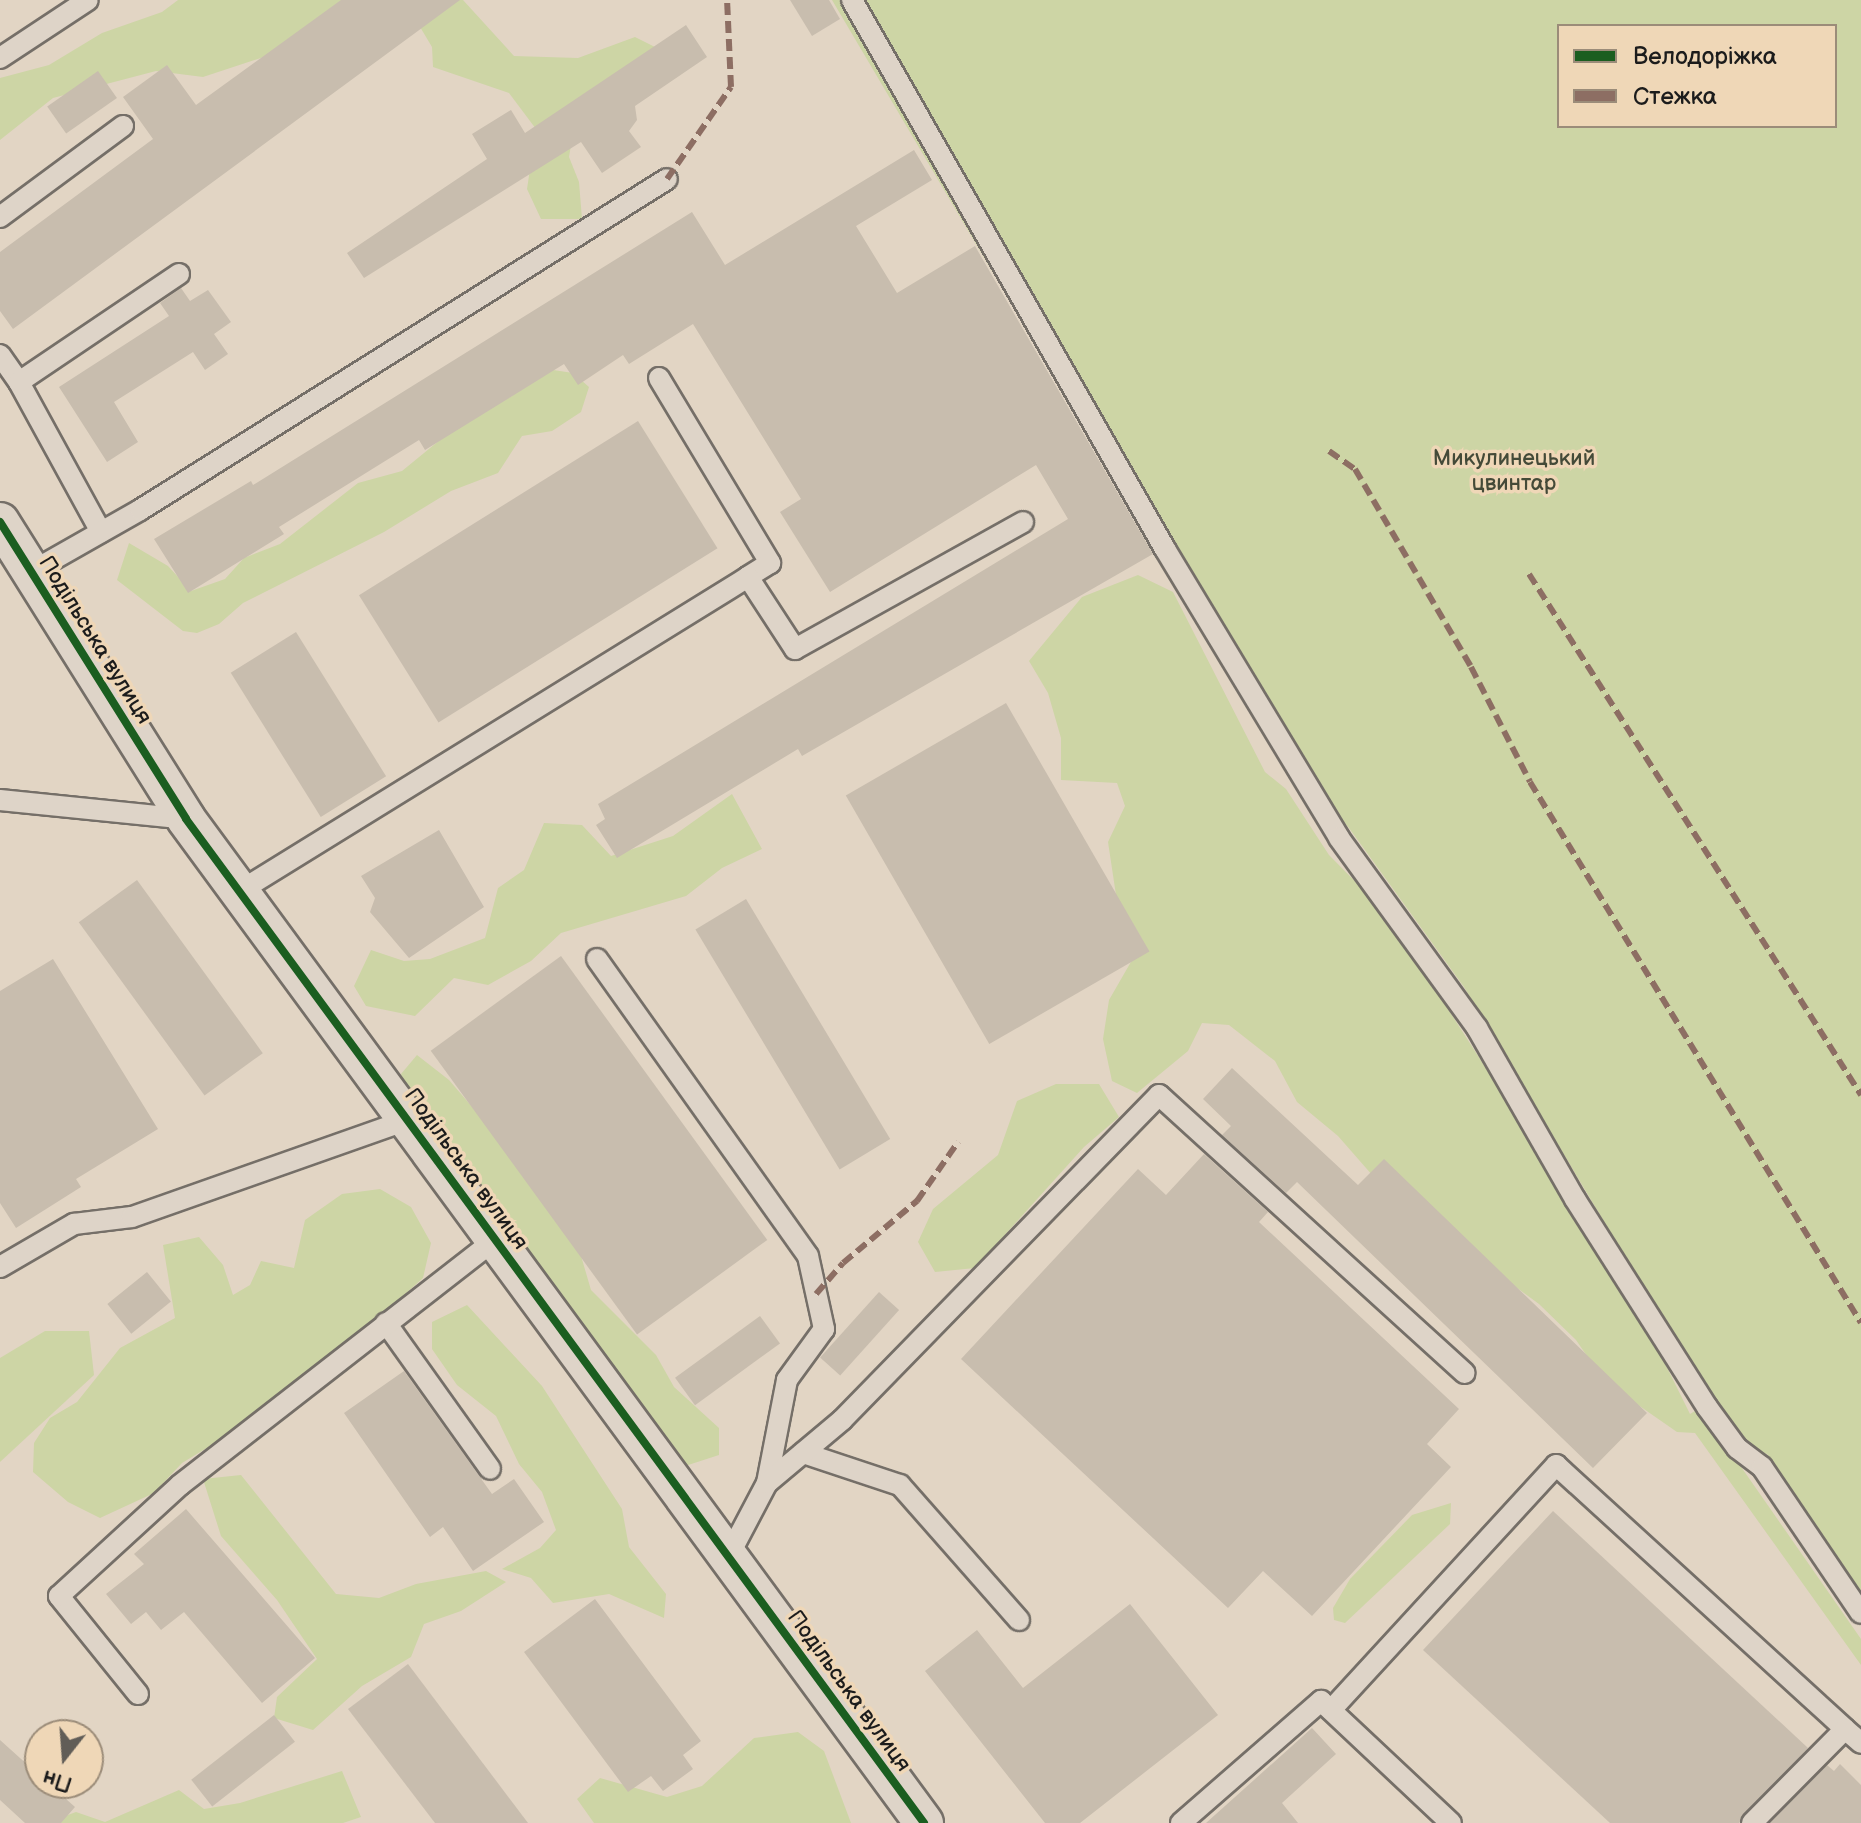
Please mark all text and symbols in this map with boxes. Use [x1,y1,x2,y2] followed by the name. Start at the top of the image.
[1557,24,1837,128] legend
[1633,42,1777,71] text: Велодоріжка
[1633,82,1717,111] text: Стежка
[1433,445,1595,496] park label: Микулинецький цвинтар
[33,551,157,729] street label: Подільська вулиця
[399,1083,533,1255] street label: Подільська вулиця
[782,1605,916,1777] street label: Подільська вулиця
[24,1719,104,1799] north arrow
[39,1763,75,1798] text: Пн

